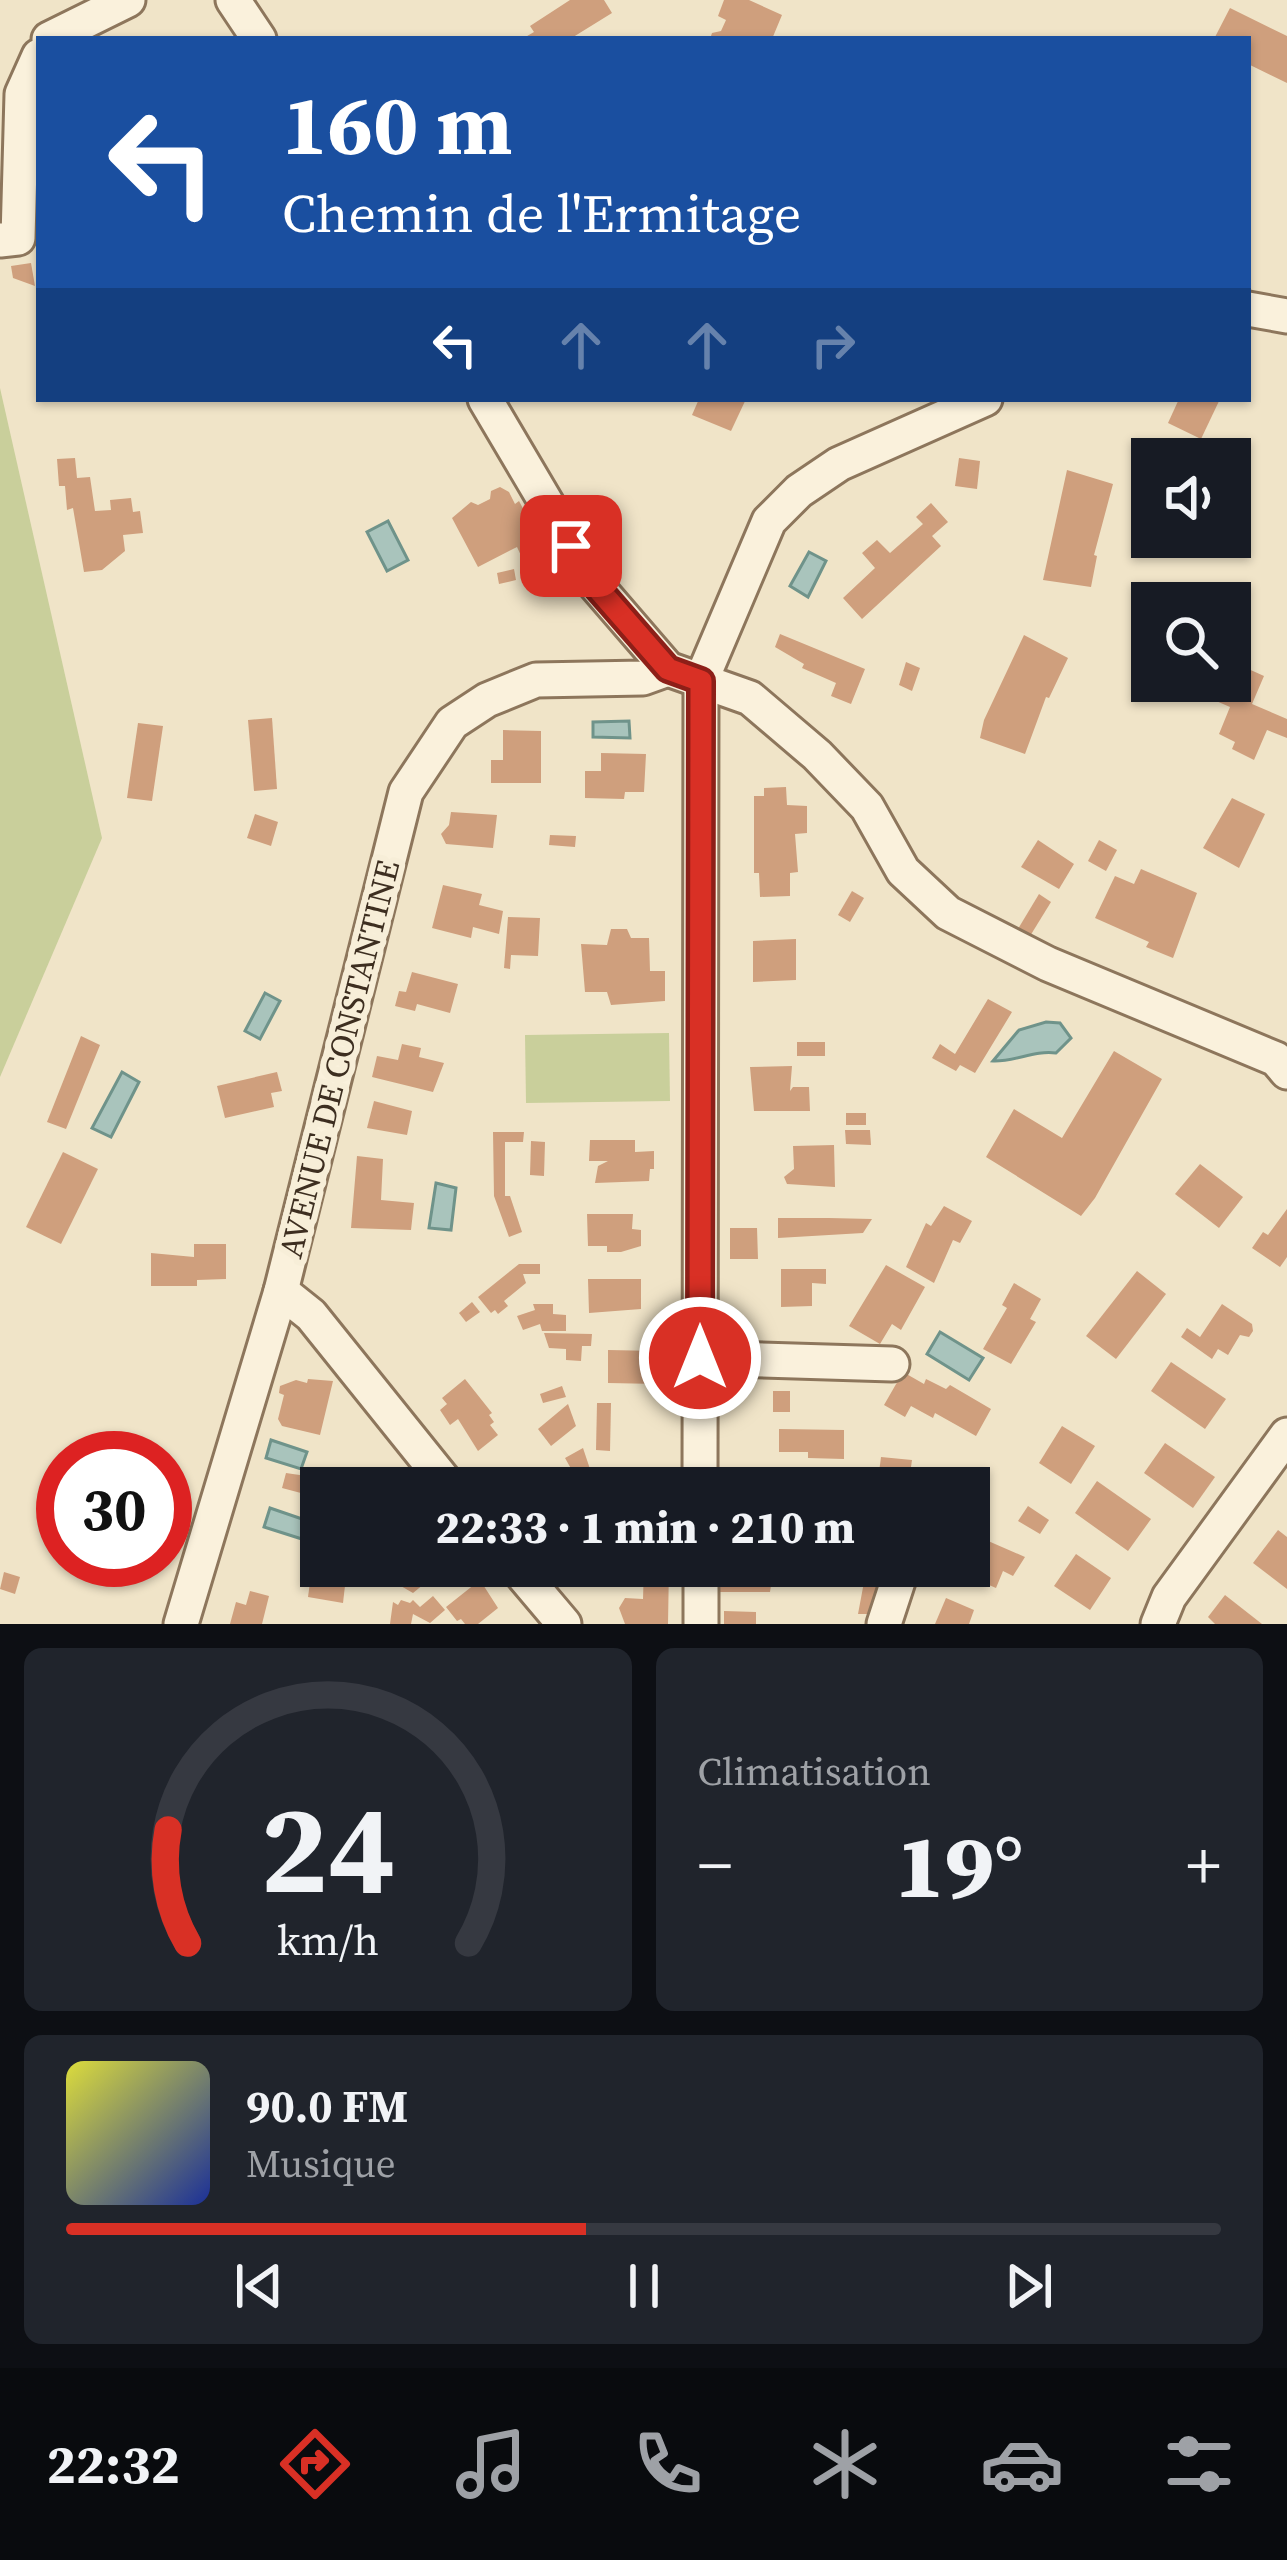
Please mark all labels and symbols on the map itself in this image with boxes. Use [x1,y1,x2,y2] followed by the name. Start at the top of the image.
[520,495,622,597] pin
[268,855,410,1263] street label: AVENUE DE CONSTANTINE
[637,1295,763,1421] position arrow
[36,1431,192,1587] speed limit sign: 30

